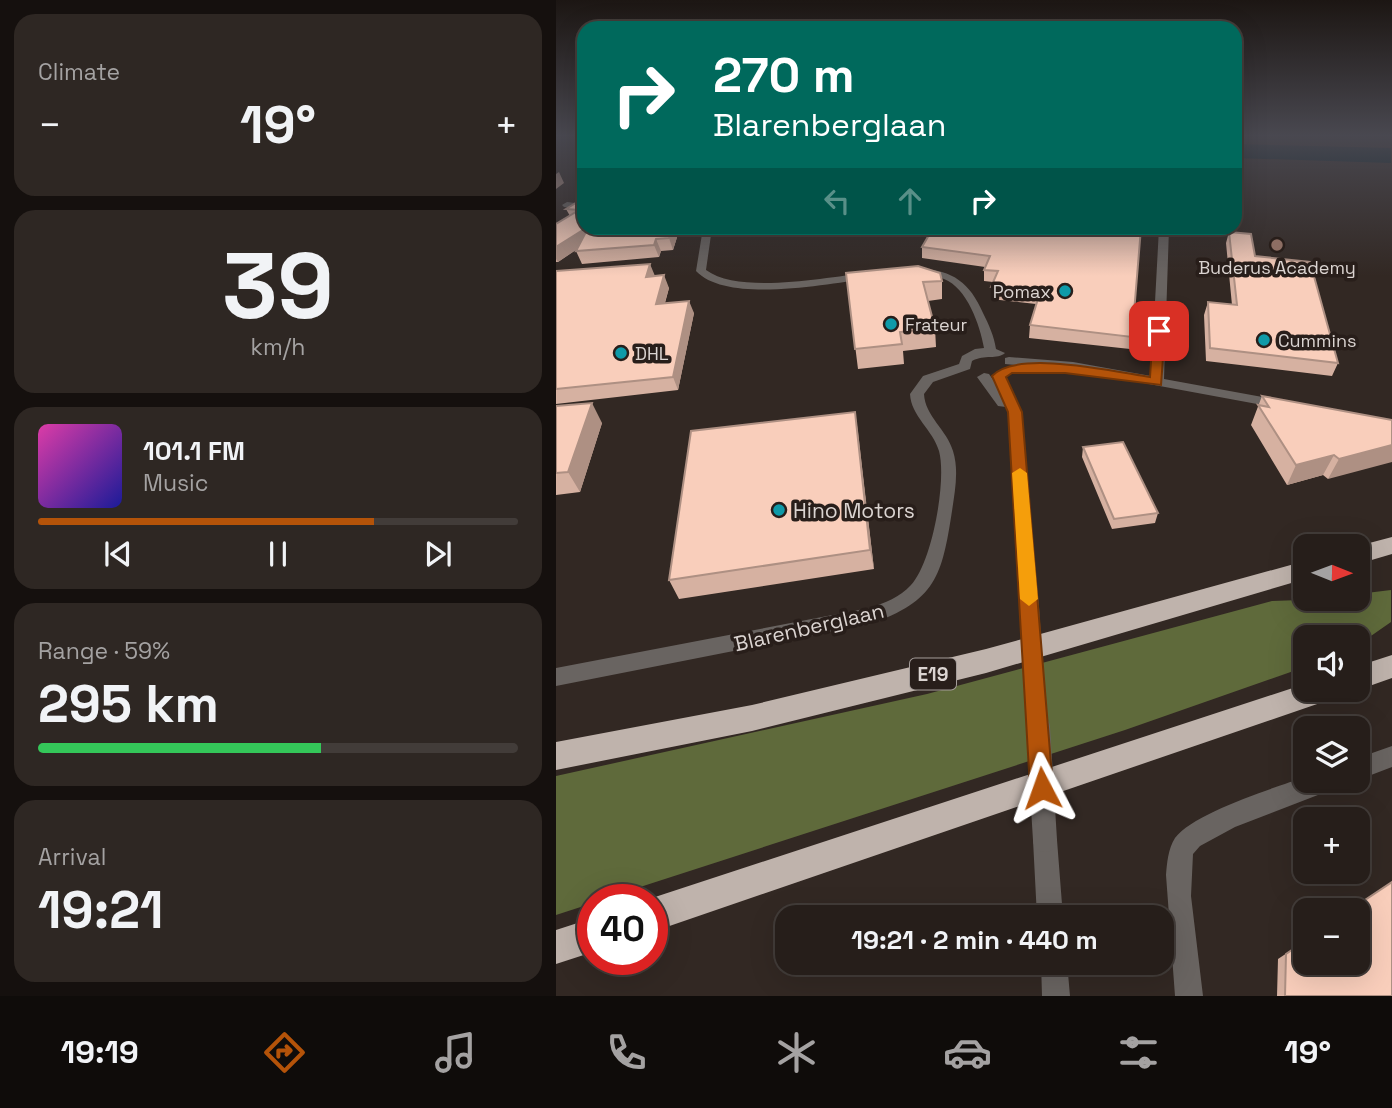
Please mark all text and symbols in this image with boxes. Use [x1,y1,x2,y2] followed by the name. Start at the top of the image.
[713,44,855,106] text: 270 m
[598,49,689,140] icon: right
[38,57,120,87] text: Climate
[240,92,316,158] text: 19°
[38,101,62,149] text: −
[494,101,518,149] text: +
[713,105,946,145] text: Blarenberglaan
[818,182,856,220] icon: left
[891,182,929,220] icon: ahead
[964,182,1002,220] icon: right
[222,228,334,345] text: 39
[1269,237,1285,253] marker: Buderus Academy
[1198,256,1356,279] place label: Buderus Academy
[993,280,1051,303] place label: Pomax
[1057,283,1073,299] marker: Pomax
[1129,301,1189,361] pin
[1140,312,1178,350] icon: arrive
[905,313,968,336] place label: Frateur
[883,316,899,332] marker: Frateur
[1278,329,1356,352] place label: Cummins
[251,332,305,362] text: km/h
[1256,332,1272,348] marker: Cummins
[635,342,669,365] place label: DHL
[613,345,629,361] marker: DHL
[143,434,245,468] text: 101.1 FM
[143,468,208,498] text: Music
[793,497,915,524] place label: Hino Motors
[771,502,787,518] marker: Hino Motors
[1293,534,1370,611] north arrow
[1293,534,1370,975] map controls
[99,535,137,573] icon: previous
[259,535,297,573] icon: pause
[419,535,457,573] icon: next
[731,597,887,657] street label: Blarenberglaan
[1293,625,1370,702] button: sound
[38,636,170,666] text: Range · 59%
[910,659,956,690] road number: E19
[38,671,219,737] text: 295 km
[1293,716,1370,793] button: layers
[1005,751,1079,825] position arrow
[1293,807,1370,884] button: +
[38,842,106,872] text: Arrival
[38,877,164,943] text: 19:21
[577,884,668,975] speed limit sign: 40
[1293,898,1370,975] button: −
[851,923,1098,957] text: 19:21 · 2 min · 440 m
[260,1028,309,1077] icon: directions
[431,1028,480,1077] icon: music
[602,1028,651,1077] icon: phone
[772,1028,821,1077] icon: climate
[943,1028,992,1077] icon: car
[1114,1028,1163,1077] icon: filters
[61,1032,139,1072] text: 19:19
[1284,1032,1331,1072] text: 19°

